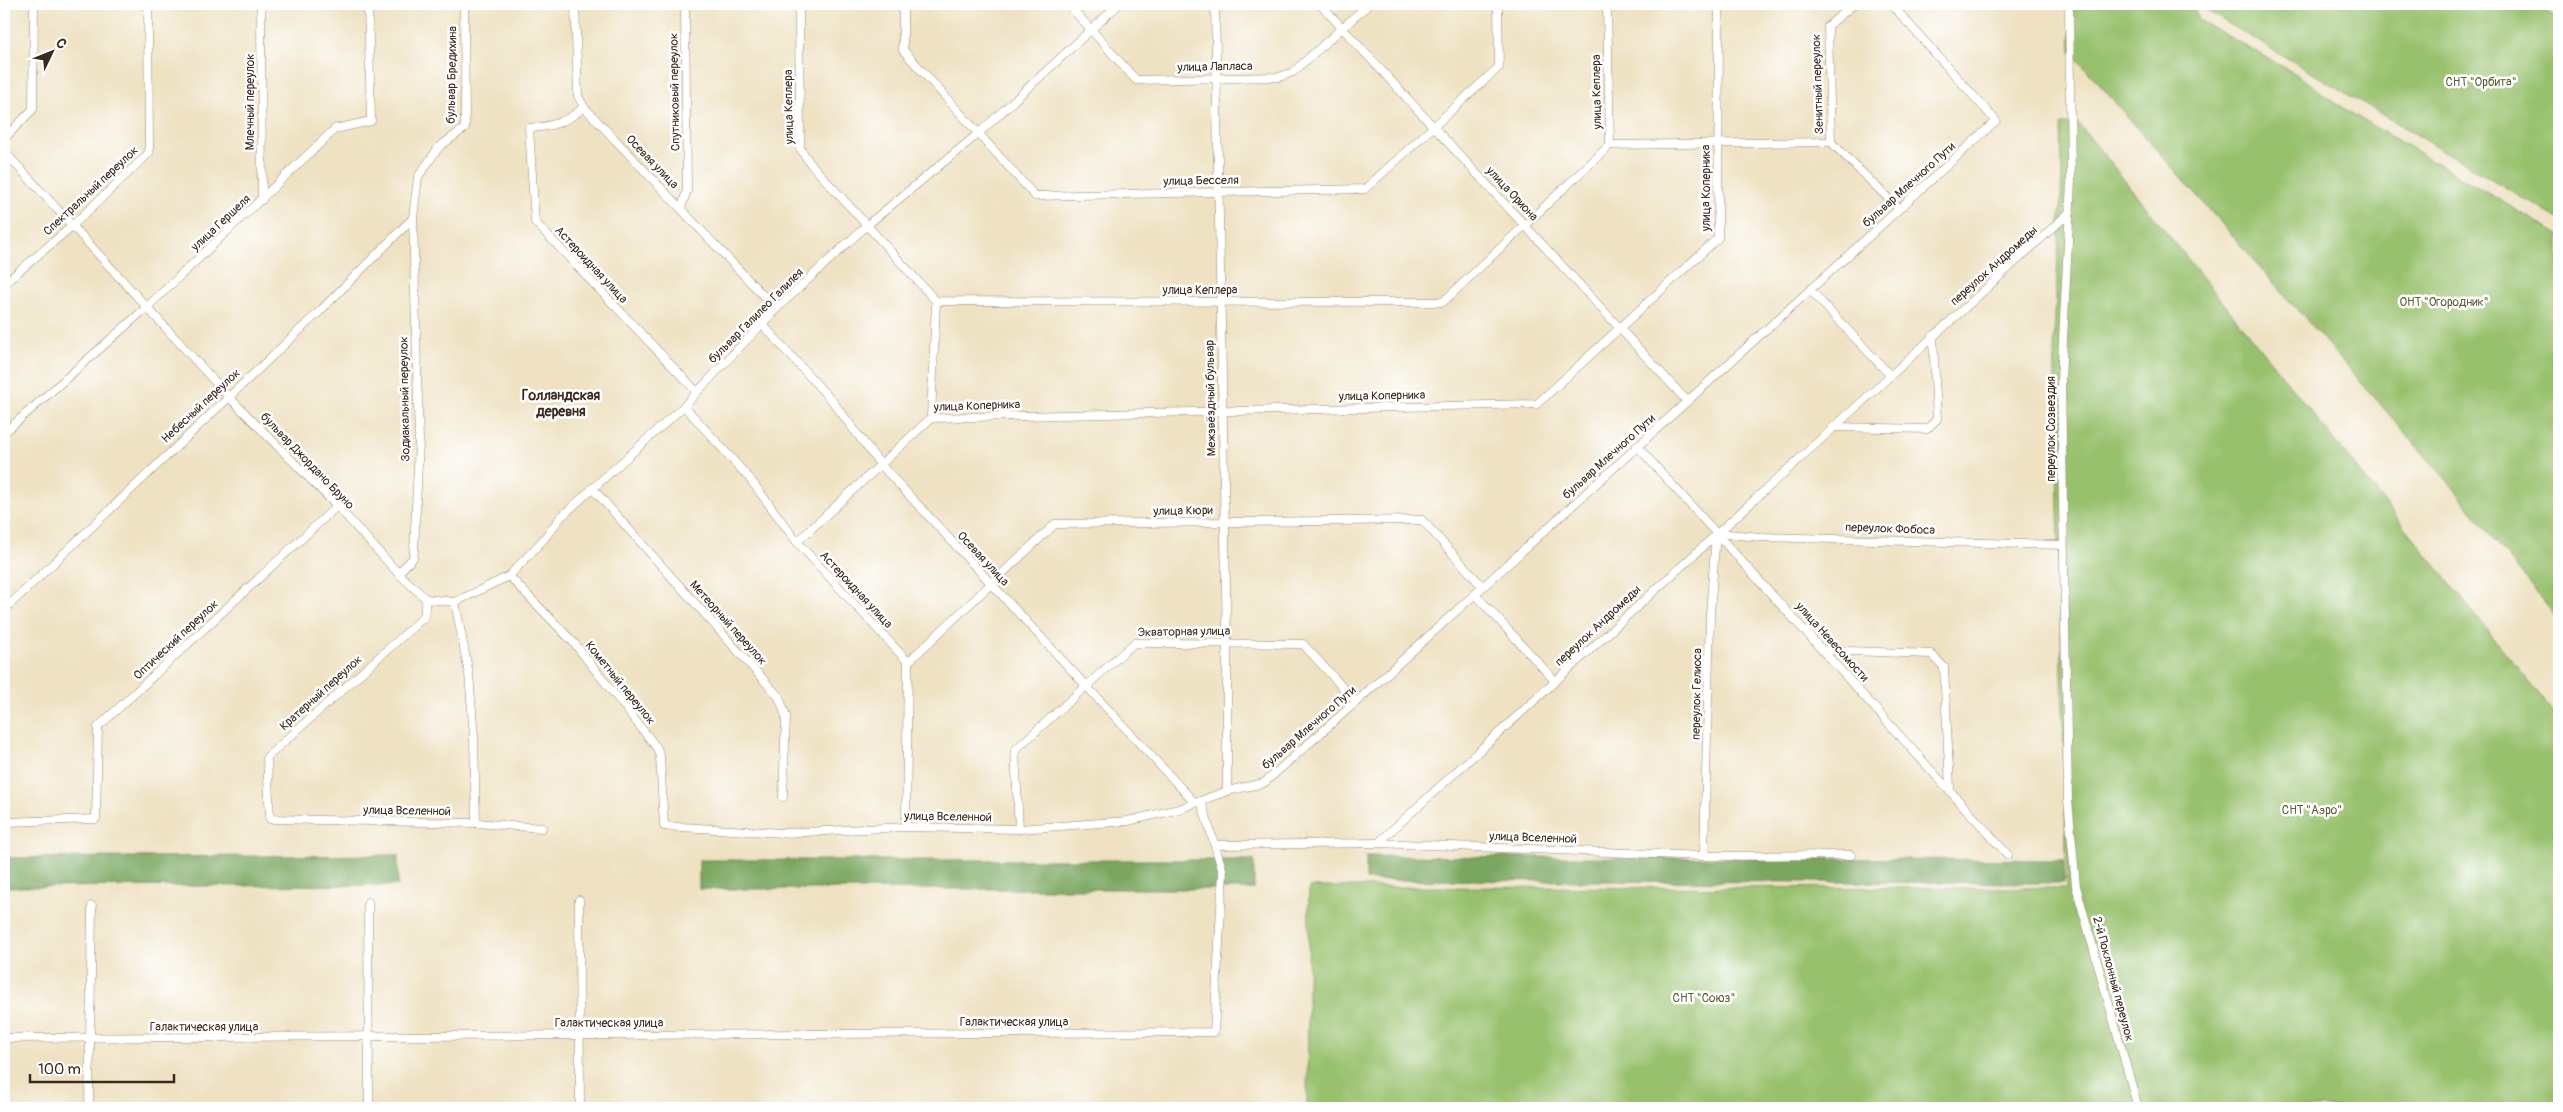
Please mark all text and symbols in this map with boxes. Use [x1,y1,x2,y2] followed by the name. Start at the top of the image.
[444,26,460,124] street label: бульвар Бредихина
[28,28,78,78] north arrow
[666,33,684,151] street label: Спутниковый переулок
[1809,34,1827,134] street label: Зенитный переулок
[52,35,71,53] text: С
[243,54,258,150] street label: Млечный переулок
[1589,54,1605,131] street label: улица Кеплера
[1176,59,1253,75] street label: улица Лапласа
[781,69,797,146] street label: улица Кеплера
[2445,75,2517,90] park label: СНТ "Орбита"
[623,132,682,192] street label: Осевая улица
[1859,139,1959,231] street label: бульвар Млечного Пути
[40,143,142,239] street label: Спектральный переулок
[1699,144,1714,232] street label: улица Коперника
[1482,163,1541,225] street label: улица Ориона
[1162,173,1239,189] street label: улица Бесселя
[187,191,254,255] street label: улица Гершеля
[551,223,631,307] street label: Астероидная улица
[1947,223,2041,309] street label: переулок Андромеды
[705,265,807,367] street label: бульвар Галилео Галилея
[1162,283,1238,298] street label: улица Кеплера
[2399,295,2489,310] park label: ОНТ "Огородник"
[396,336,414,462] street label: Зодиакальный переулок
[1202,339,1220,456] street label: Межзвёздный бульвар
[159,366,243,446] street label: Небесный переулок
[2044,376,2059,482] street label: переулок Созвездия
[522,387,601,420] district label: Голландская деревня
[1338,388,1426,404] street label: улица Коперника
[932,397,1021,415] street label: улица Коперника
[257,409,358,513] street label: бульвар Джордано Бруно
[1559,411,1659,503] street label: бульвар Млечного Пути
[1152,503,1214,519] street label: улица Кюри
[1845,520,1936,538] street label: переулок Фобоса
[954,529,1012,590] street label: Осевая улица
[816,548,896,632] street label: Астероидная улица
[686,578,770,668] street label: Метеорный переулок
[1552,582,1644,670] street label: переулок Андромеды
[130,597,222,683] street label: Оптический переулок
[1792,598,1872,685] street label: улица Невесомости
[1138,624,1231,640] street label: Экваторная улица
[582,638,658,728] street label: Кометный переулок
[1689,648,1705,740] street label: переулок Гелиоса
[277,652,365,734] street label: Кратерный переулок
[1259,683,1360,773] street label: бульвар Млечного Пути
[362,803,451,819] street label: улица Вселенной
[2282,803,2342,818] park label: СНТ "Аэро"
[903,809,992,825] street label: улица Вселенной
[1488,829,1577,847] street label: улица Вселенной
[2089,915,2137,1043] street label: 2-й Поклонный переулок
[1673,991,1736,1006] park label: СНТ "Союз"
[960,1015,1069,1030] street label: Галактическая улица
[555,1016,664,1031] street label: Галактическая улица
[150,1020,259,1035] street label: Галактическая улица
[30,1052,174,1084] scale bar
[38,1060,81,1079] text: 100 m

